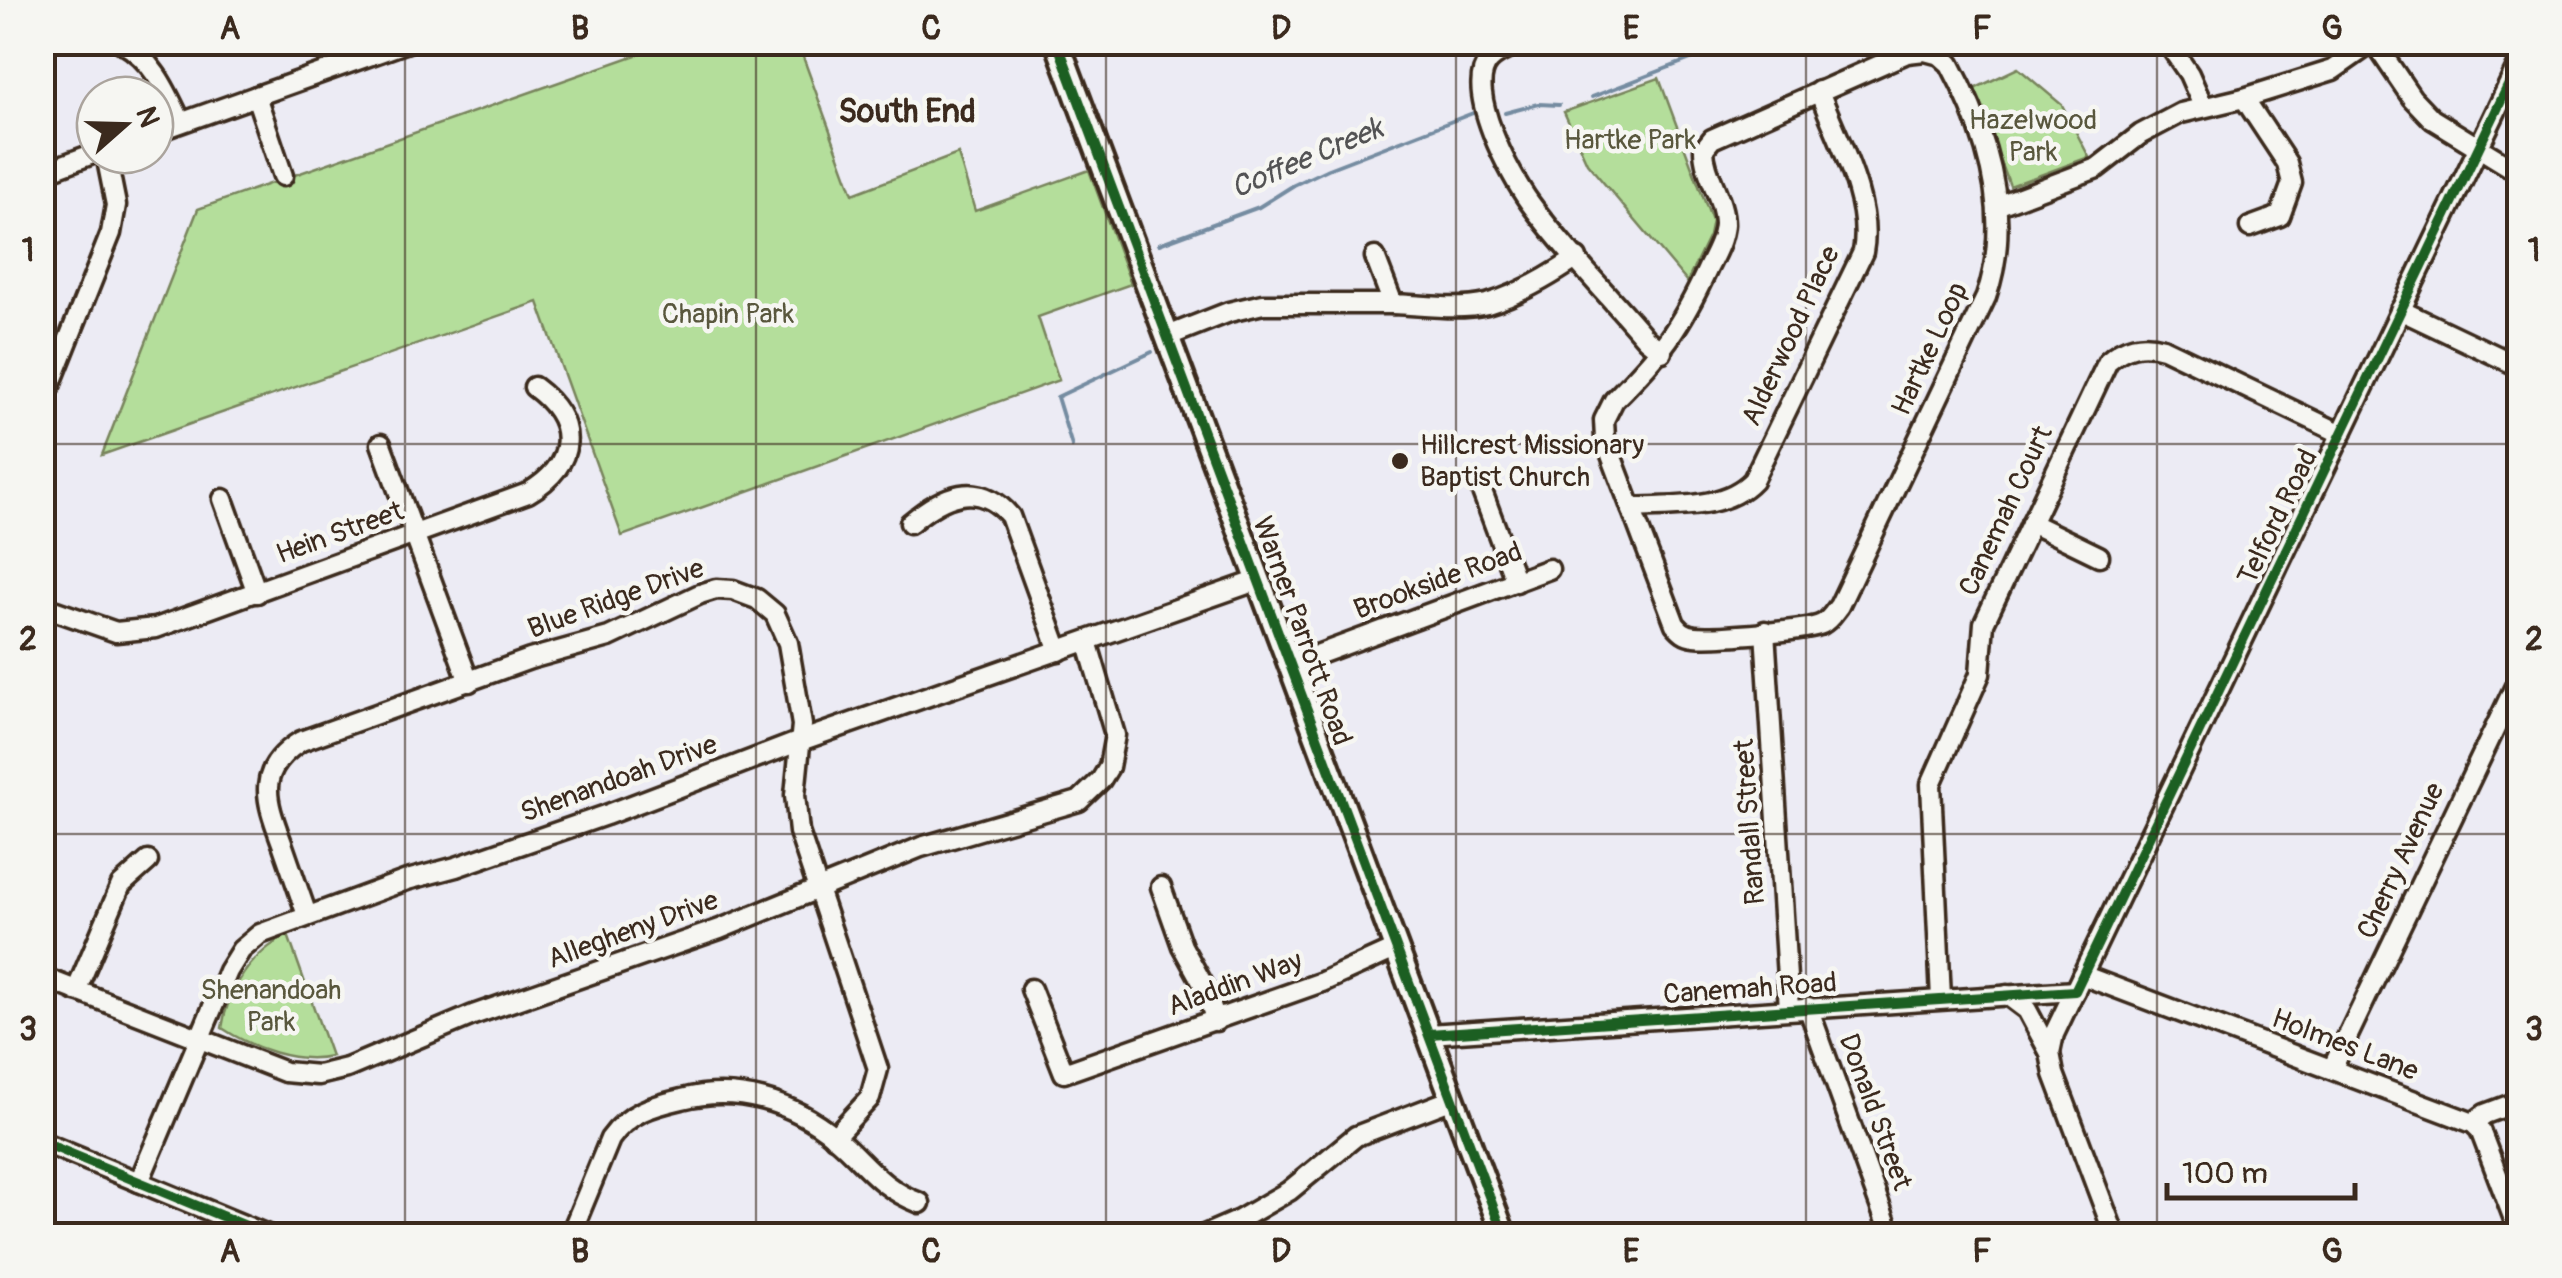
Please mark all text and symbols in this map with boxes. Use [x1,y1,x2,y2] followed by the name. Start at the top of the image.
[220,9,241,49] text: A
[571,9,589,49] text: B
[921,9,941,49] text: C
[1271,9,1291,49] text: D
[1623,9,1640,49] text: E
[1972,9,1992,49] text: F
[2321,9,2343,49] text: G
[75,75,175,175] north arrow
[838,92,976,132] district label: South End
[127,102,167,132] text: N
[1969,103,2097,170] park label: Hazelwood Park
[1226,109,1391,206] water label: Coffee Creek
[1564,123,1697,158] park label: Hartke Park
[22,231,34,271] text: 1
[2528,231,2540,271] text: 1
[1734,240,1848,432] street label: Alderwood Place
[1884,277,1976,421] street label: Hartke Loop
[662,297,794,332] park label: Chapin Park
[1951,420,2061,602] street label: Canemah Court
[1420,428,1644,495] place label: Hillcrest Missionary Baptist Church
[2230,444,2326,590] street label: Telford Road
[1389,450,1411,472] marker: Hillcrest Missionary Baptist Church
[272,494,409,572] street label: Hein Street
[1244,512,1360,750] street label: Warner Parrott Road
[1349,534,1527,628] street label: Brookside Road
[523,551,709,647] street label: Blue Ridge Drive
[19,620,37,660] text: 2
[2525,620,2543,660] text: 2
[516,727,722,831] street label: Shenandoah Drive
[1727,737,1773,906] street label: Randall Street
[2350,777,2453,945] street label: Cherry Avenue
[543,883,723,977] street label: Allegheny Drive
[1163,943,1307,1025] street label: Aladdin Way
[1662,965,1838,1013] street label: Canemah Road
[201,973,341,1040] park label: Shenandoah Park
[2267,1001,2423,1089] street label: Holmes Lane
[19,1010,37,1050] text: 3
[2525,1010,2543,1050] text: 3
[1831,1029,1920,1196] street label: Donald Street
[2167,1138,2354,1200] scale bar
[2182,1155,2268,1192] text: 100 m
[220,1232,241,1272] text: A
[571,1232,589,1272] text: B
[921,1232,941,1272] text: C
[1271,1232,1291,1272] text: D
[1623,1232,1640,1272] text: E
[1972,1232,1992,1272] text: F
[2321,1232,2343,1272] text: G

